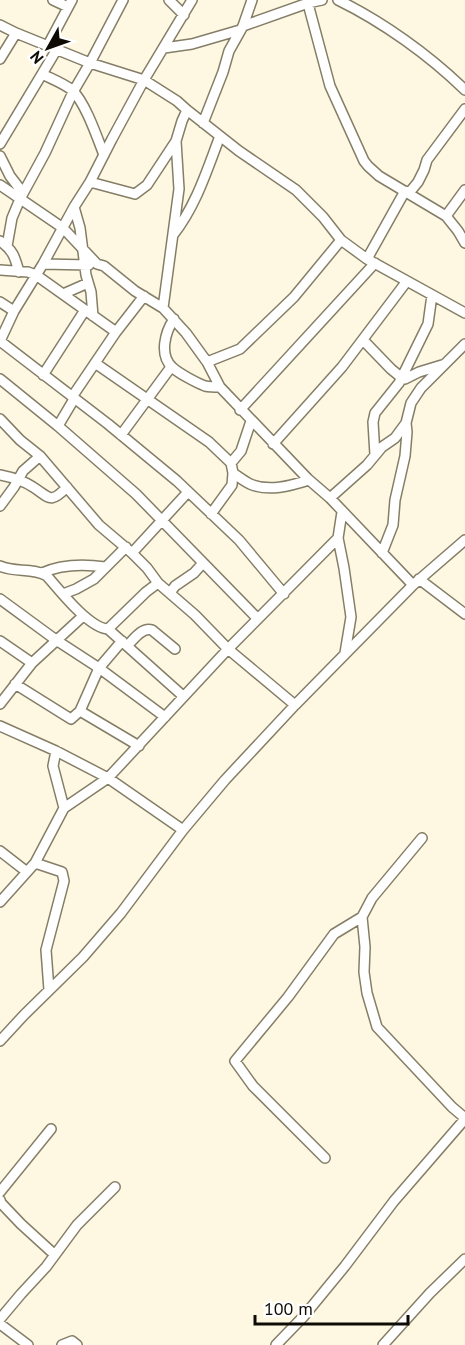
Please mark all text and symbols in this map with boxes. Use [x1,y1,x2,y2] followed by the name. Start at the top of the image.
[18,18,78,78] north arrow
[25,47,48,68] text: N
[255,1288,408,1326] scale bar
[264,1297,313,1320] text: 100 m

